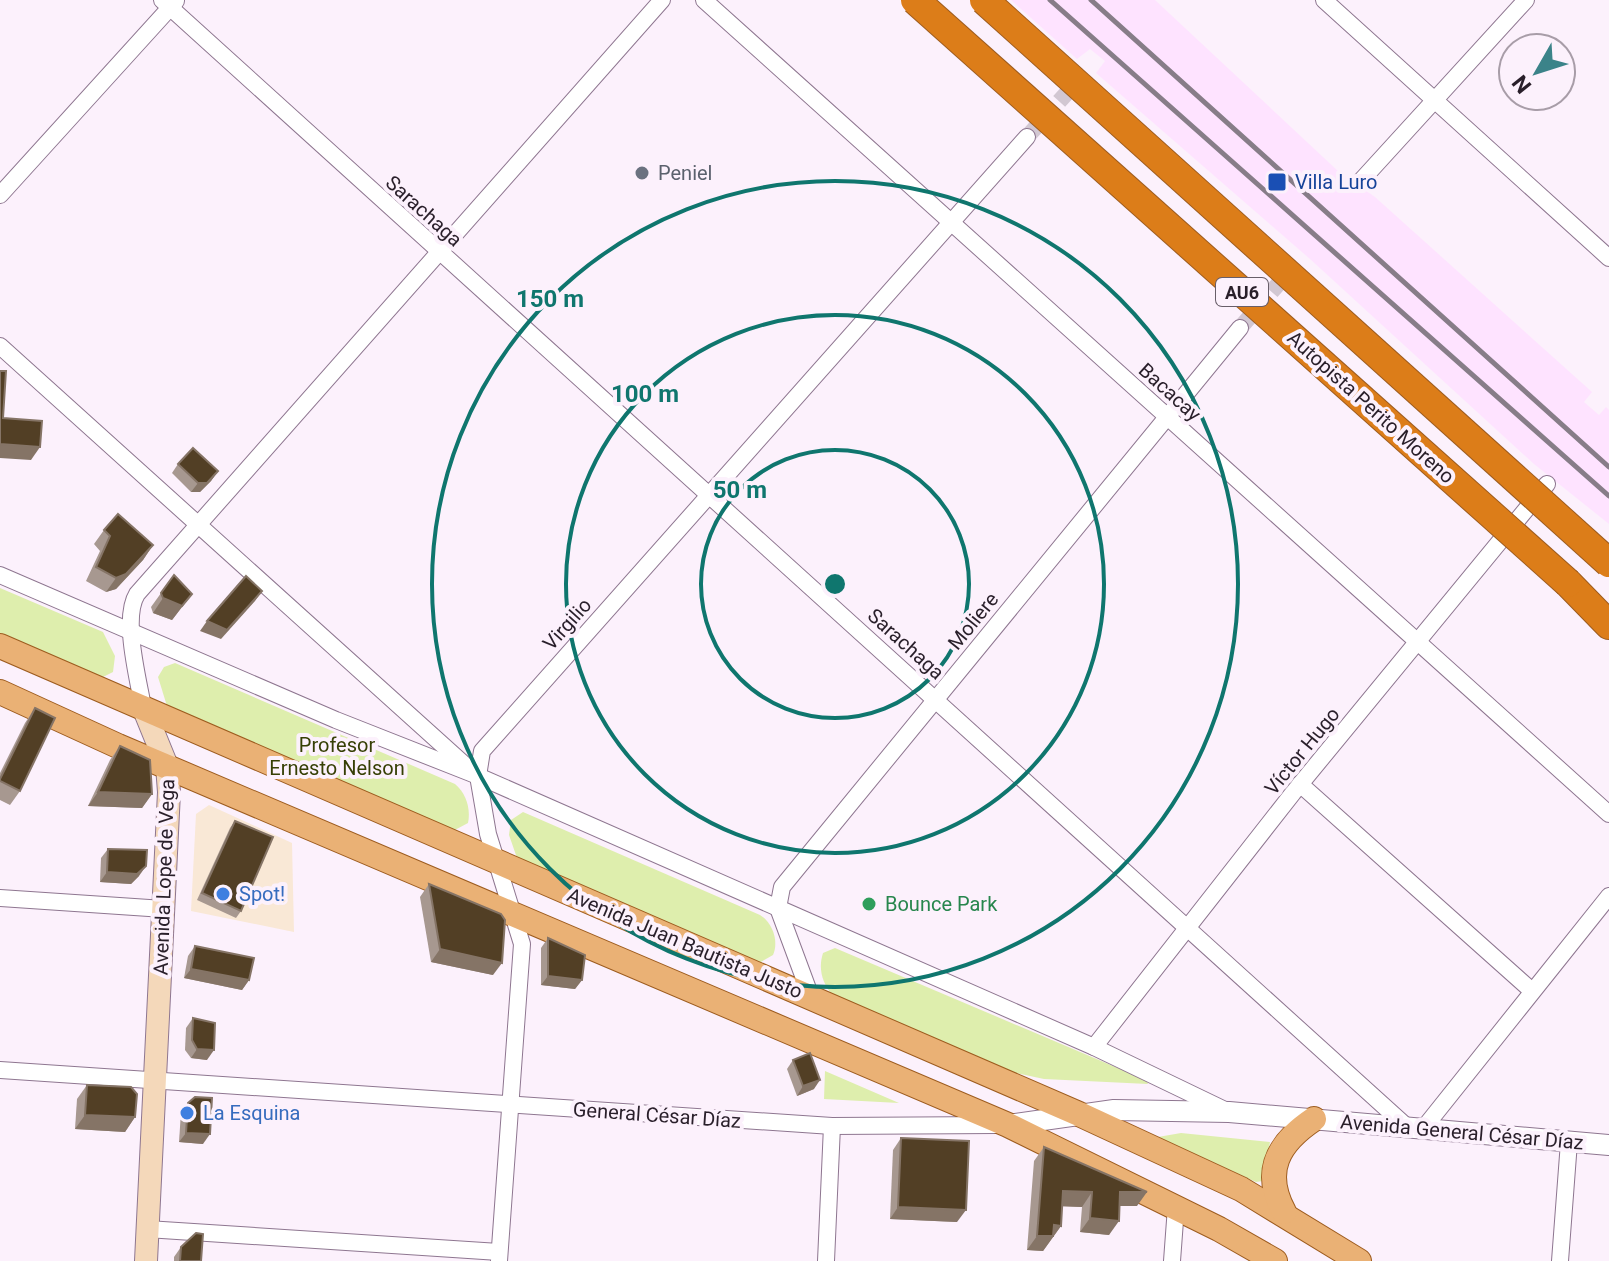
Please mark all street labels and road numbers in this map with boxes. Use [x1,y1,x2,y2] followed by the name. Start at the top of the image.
[381,170,467,252] street label: Sarachaga
[1216,278,1268,306] road number: AU6
[1283,326,1459,488] street label: Autopista Perito Moreno
[1134,358,1206,426] street label: Bacacay
[943,588,1003,654] street label: Moliere
[538,593,596,655] street label: Virgilio
[863,603,949,685] street label: Sarachaga
[1259,702,1345,800] street label: Víctor Hugo
[149,778,179,976] street label: Avenida Lope de Vega
[564,882,806,1004] street label: Avenida Juan Bautista Justo
[572,1097,742,1133] street label: General César Díaz
[1339,1109,1585,1155] street label: Avenida General César Díaz

